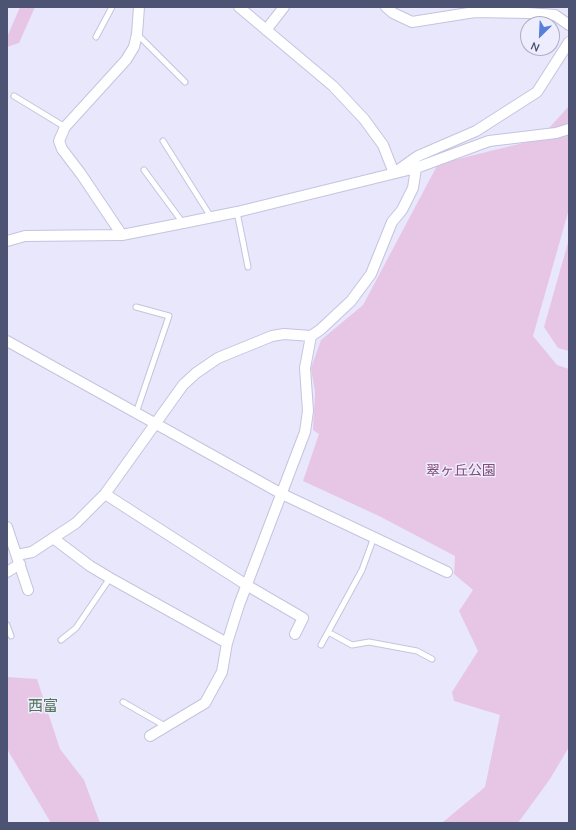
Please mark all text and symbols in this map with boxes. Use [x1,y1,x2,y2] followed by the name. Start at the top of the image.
[520,16,560,56] north arrow
[529,38,542,55] text: N
[426,464,496,480] park label: 翠ヶ丘公園
[28,698,58,716] district label: 西富

